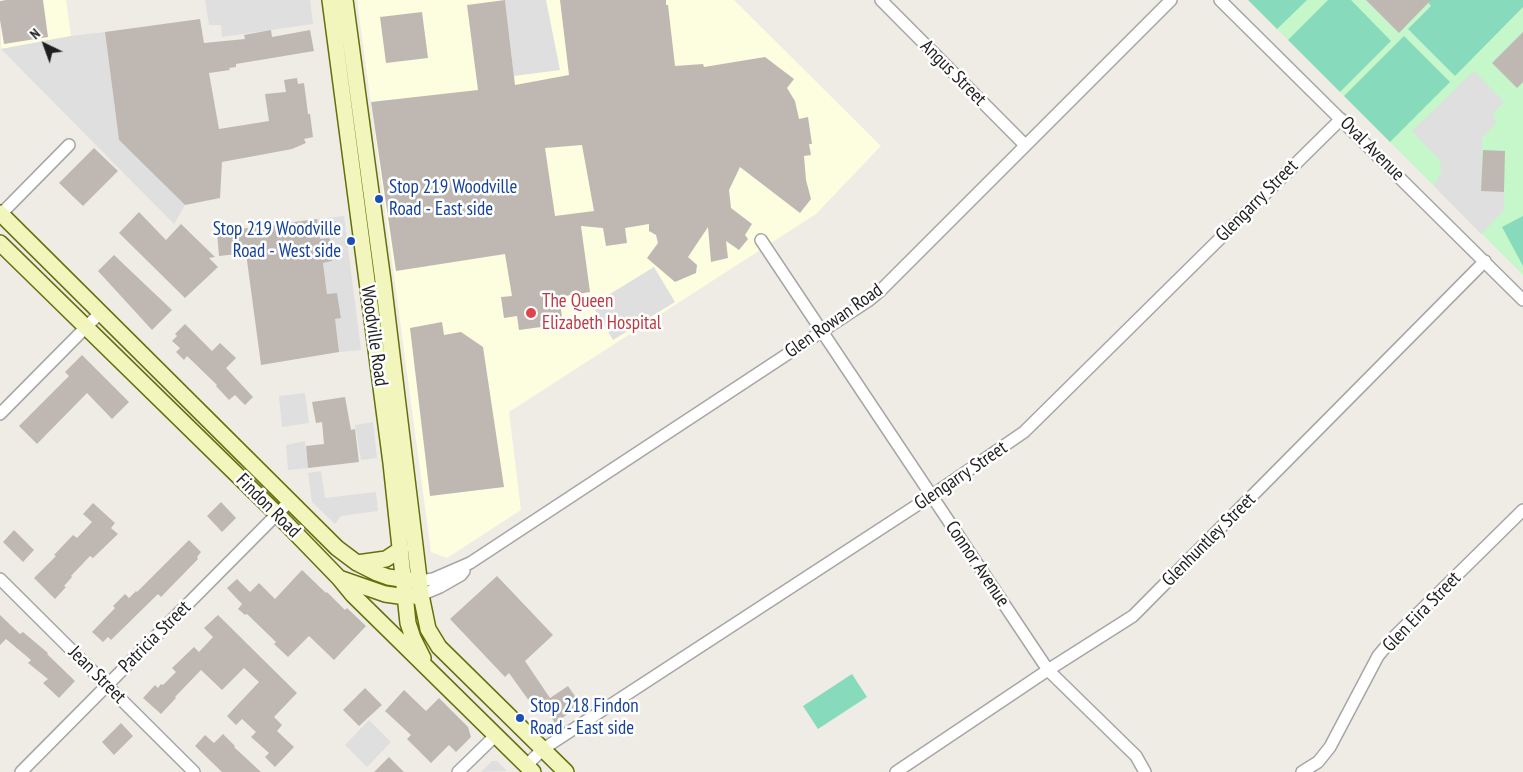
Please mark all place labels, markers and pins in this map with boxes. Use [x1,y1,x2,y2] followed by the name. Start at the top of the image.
[389,177,517,221] place label: Stop 219 Woodville Road - East side
[373,193,385,205] marker: Stop 219 Woodville Road - East side
[213,219,341,263] place label: Stop 219 Woodville Road - West side
[345,235,357,247] marker: Stop 219 Woodville Road - West side
[542,291,661,335] place label: The Queen Elizabeth Hospital
[524,306,538,320] marker: The Queen Elizabeth Hospital
[530,696,638,740] place label: Stop 218 Findon Road - East side
[514,712,526,724] marker: Stop 218 Findon Road - East side

